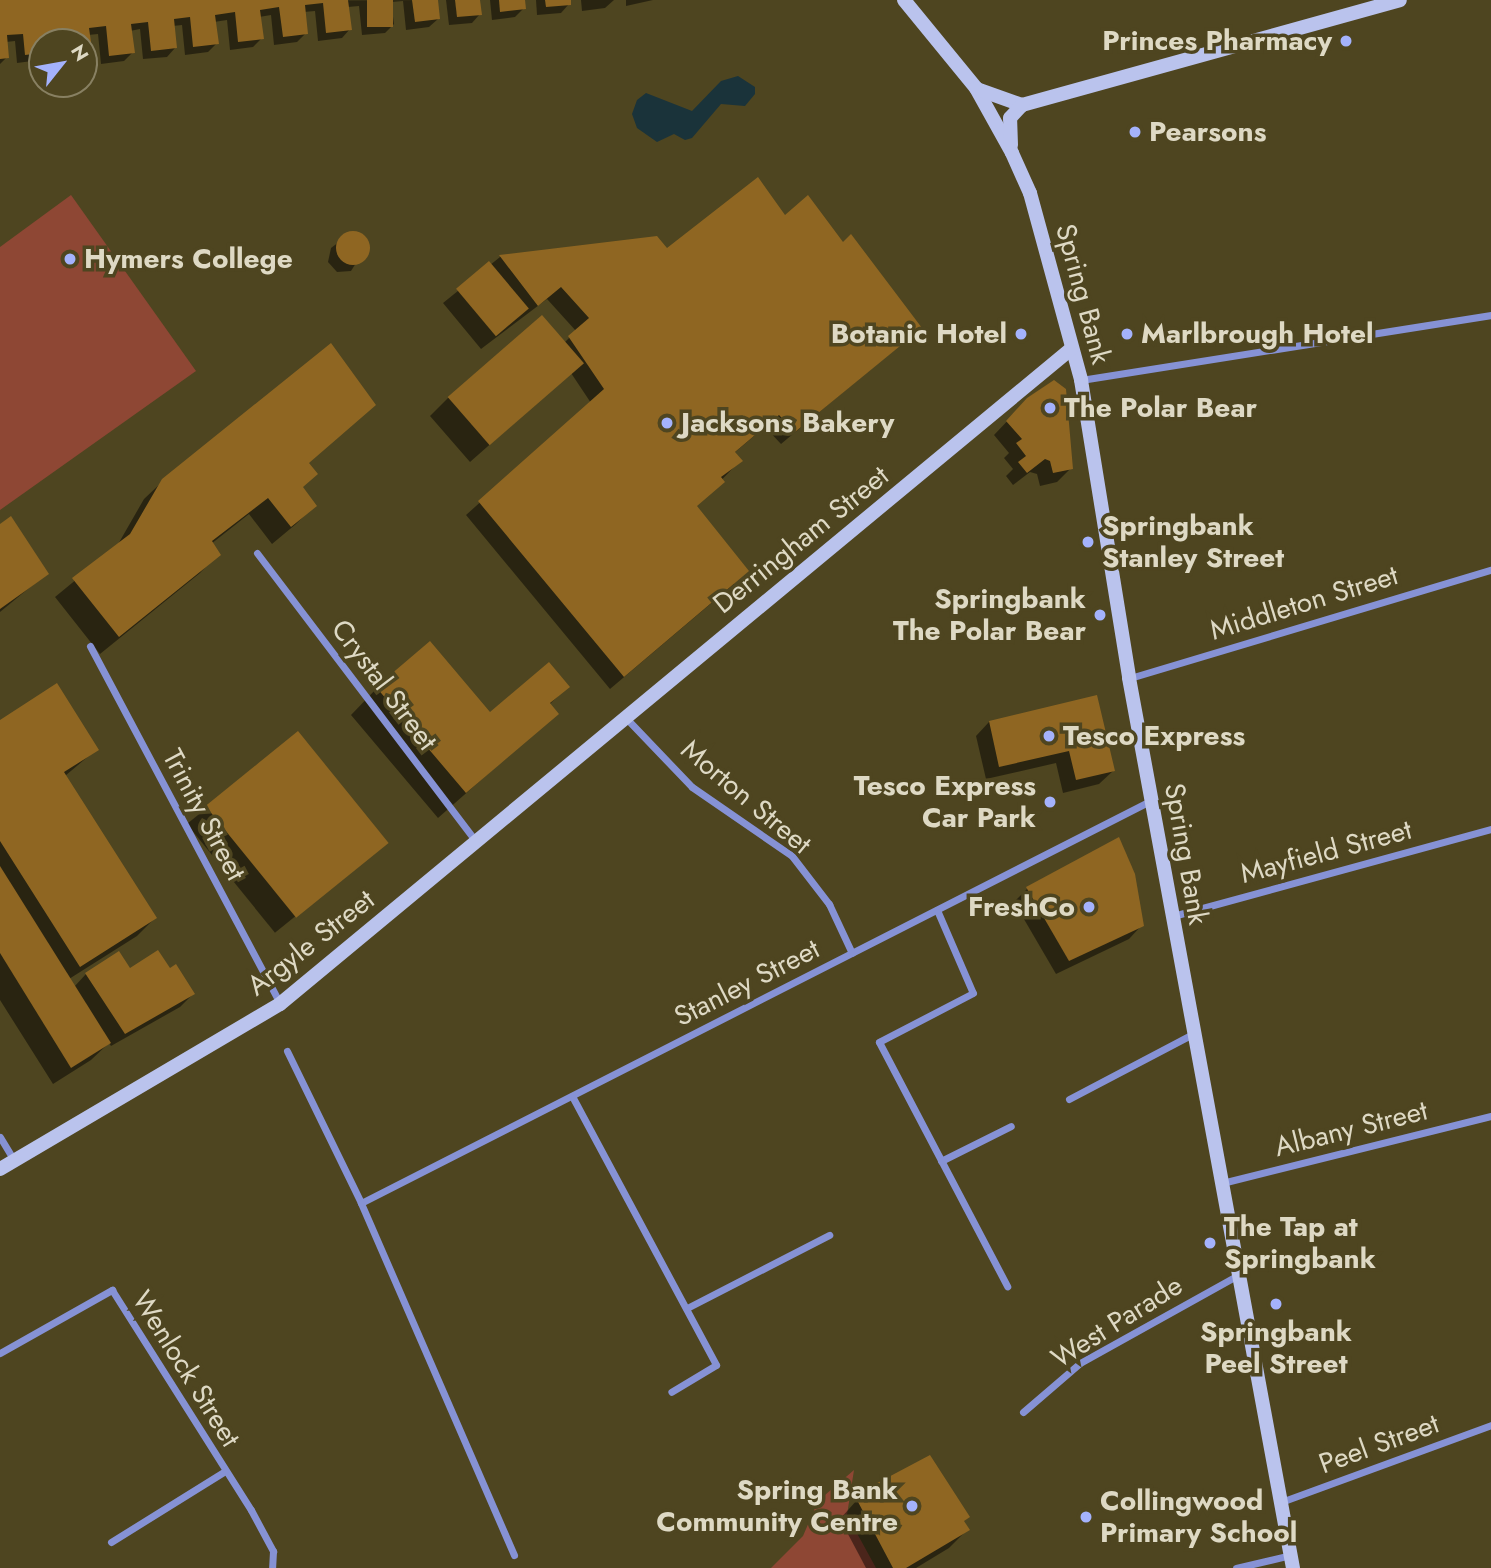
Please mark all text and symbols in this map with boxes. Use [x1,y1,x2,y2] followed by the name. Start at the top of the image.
[1102,24,1332,58] place label: Princes Pharmacy
[28,28,98,98] north arrow
[1338,33,1354,49] marker: Princes Pharmacy
[64,40,95,66] text: N
[1149,115,1266,149] place label: Pearsons
[1127,124,1143,140] marker: Pearsons
[1048,220,1118,368] street label: Spring Bank
[84,242,293,276] place label: Hymers College
[62,251,78,267] marker: Hymers College
[831,317,1007,351] place label: Botanic Hotel
[1141,317,1374,351] place label: Marlbrough Hotel
[1013,326,1029,342] marker: Botanic Hotel
[1119,326,1135,342] marker: Marlbrough Hotel
[1064,391,1257,425] place label: The Polar Bear
[1042,400,1058,416] marker: The Polar Bear
[681,406,894,440] place label: Jacksons Bakery
[659,415,675,431] marker: Jacksons Bakery
[707,459,895,621] street label: Derringham Street
[1102,509,1284,575] place label: Springbank Stanley Street
[1080,534,1096,550] marker: Springbank Stanley Street
[1206,558,1402,648] street label: Middleton Street
[893,582,1086,648] place label: Springbank The Polar Bear
[1092,607,1108,623] marker: Springbank The Polar Bear
[324,613,444,757] street label: Crystal Street
[1063,719,1245,753] place label: Tesco Express
[1041,728,1057,744] marker: Tesco Express
[674,733,818,861] street label: Morton Street
[155,744,253,886] street label: Trinity Street
[854,769,1036,835] place label: Tesco Express Car Park
[1157,780,1215,928] street label: Spring Bank
[1042,794,1058,810] marker: Tesco Express Car Park
[1237,813,1415,891] street label: Mayfield Street
[241,883,381,1003] street label: Argyle Street
[968,890,1075,924] place label: FreshCo
[1081,899,1097,915] marker: FreshCo
[669,932,825,1034] street label: Stanley Street
[1271,1094,1431,1164] street label: Albany Street
[1224,1210,1376,1276] place label: The Tap at Springbank
[1202,1235,1218,1251] marker: The Tap at Springbank
[1045,1269,1189,1375] street label: West Parade
[125,1285,247,1453] street label: Wenlock Street
[1268,1296,1284,1312] marker: Springbank Peel Street
[1200,1315,1352,1381] place label: Springbank Peel Street
[1315,1407,1443,1481] street label: Peel Street
[656,1473,898,1539] place label: Spring Bank Community Centre
[1100,1484,1297,1550] place label: Collingwood Primary School
[904,1498,920,1514] marker: Spring Bank Community Centre
[1078,1509,1094,1525] marker: Collingwood Primary School

